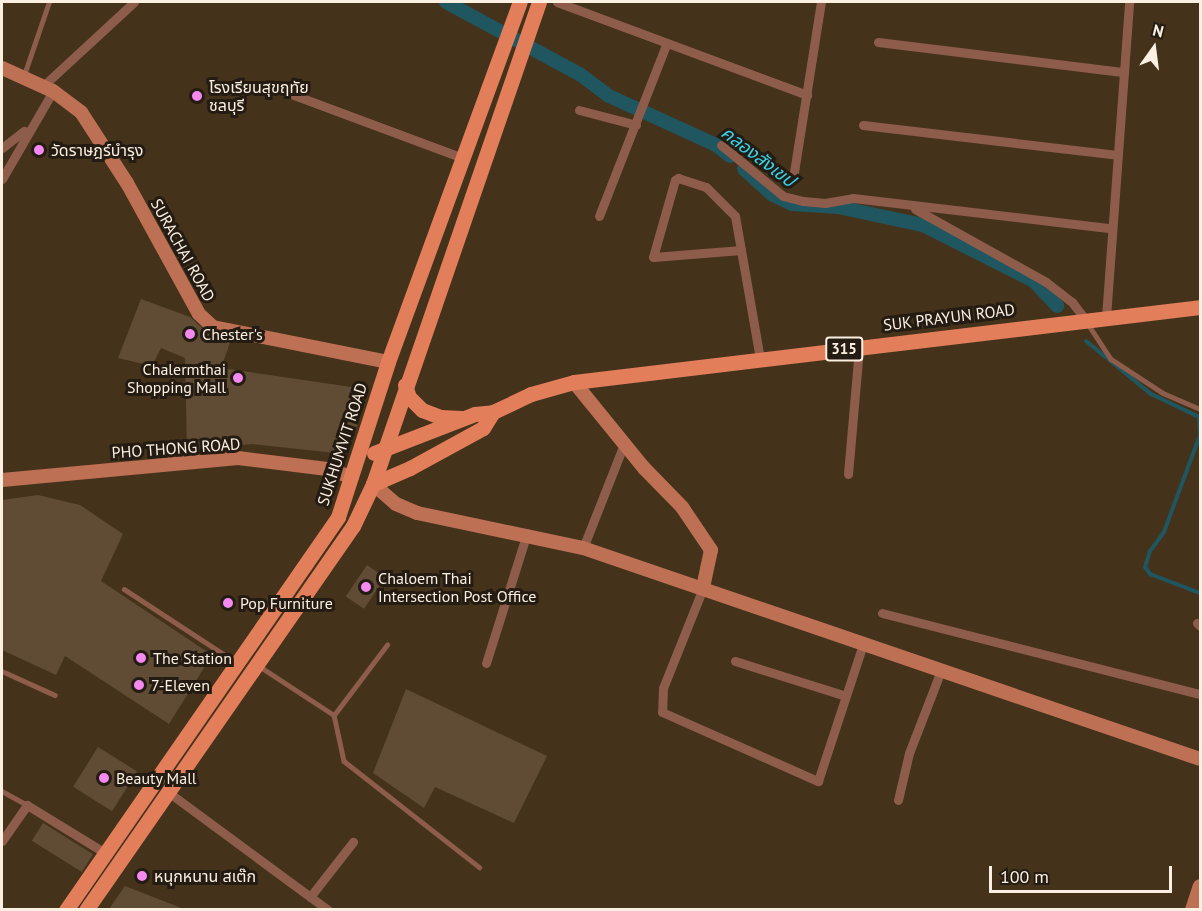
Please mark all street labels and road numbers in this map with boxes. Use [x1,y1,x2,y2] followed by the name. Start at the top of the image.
[147,195,219,305] street label: SURACHAI ROAD
[882,299,1016,335] street label: SUK PRAYUN ROAD
[824,337,864,361] road number: 315
[313,380,371,508] street label: SUKHUMVIT ROAD
[111,434,241,462] street label: PHO THONG ROAD

